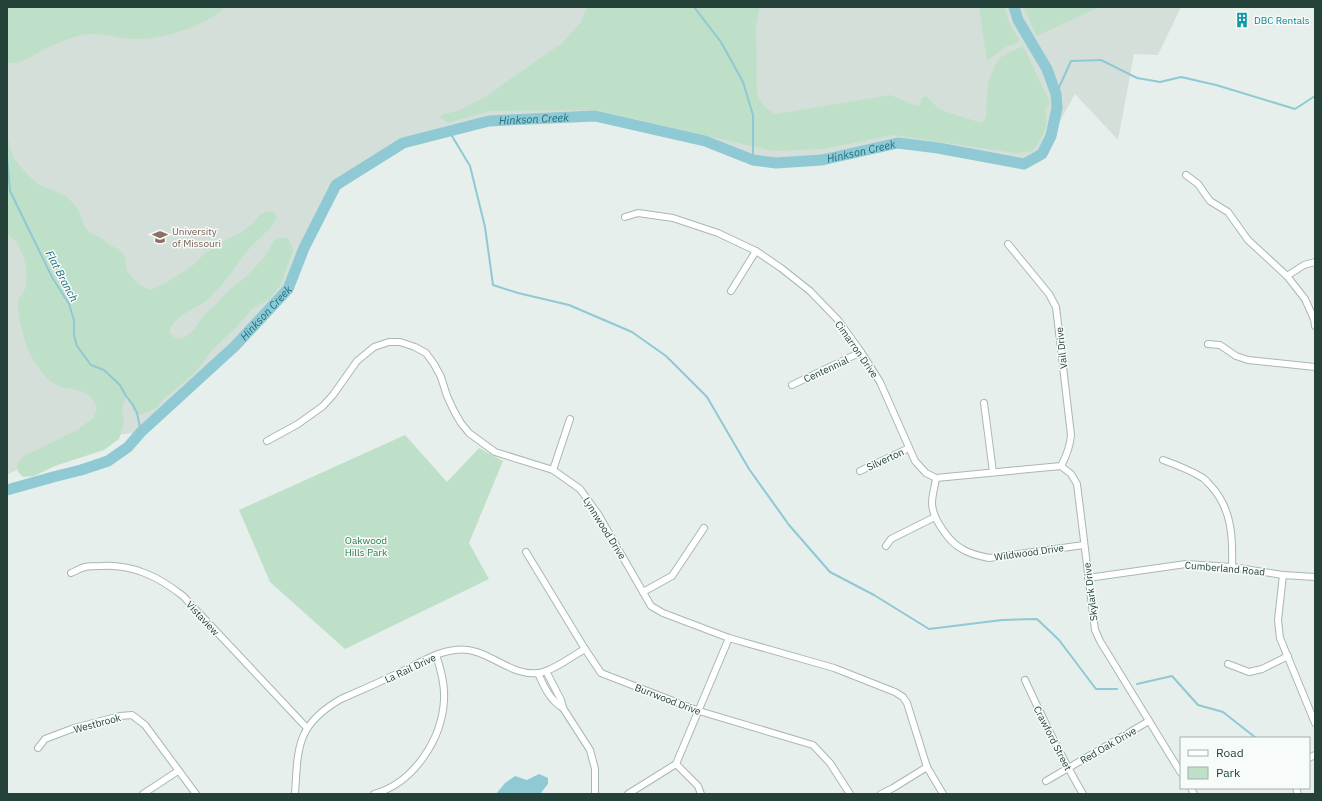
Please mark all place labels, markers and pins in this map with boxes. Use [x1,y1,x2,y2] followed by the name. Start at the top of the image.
[1233,11,1251,29] building icon: DBC Rentals
[1254,14,1310,27] place label: DBC Rentals
[172,225,221,250] place label: University of Missouri
[151,228,169,246] school or university icon: University of Missouri

